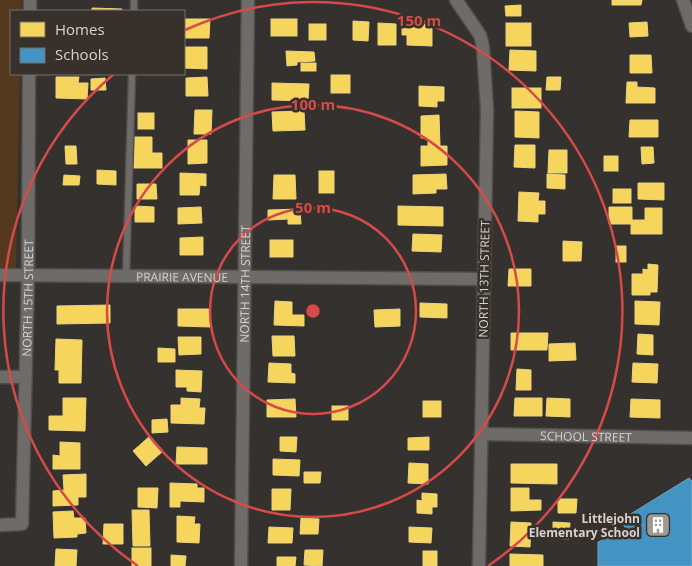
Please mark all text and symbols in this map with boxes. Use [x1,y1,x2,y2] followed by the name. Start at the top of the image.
[10,10,185,75] legend
[397,10,441,30] text: 150 m
[55,19,105,39] text: Homes
[55,44,109,64] text: Schools
[291,94,335,114] text: 100 m
[295,197,331,217] text: 50 m
[474,220,494,338] street label: NORTH 13TH STREET
[235,225,254,343] street label: NORTH 14TH STREET
[18,239,37,357] street label: NORTH 15TH STREET
[136,268,228,285] street label: PRAIRIE AVENUE
[304,302,322,320] centre of rings
[540,427,632,445] street label: SCHOOL STREET
[529,510,640,541] place label: Littlejohn Elementary School
[645,512,671,538] building icon: Littlejohn Elementary School

